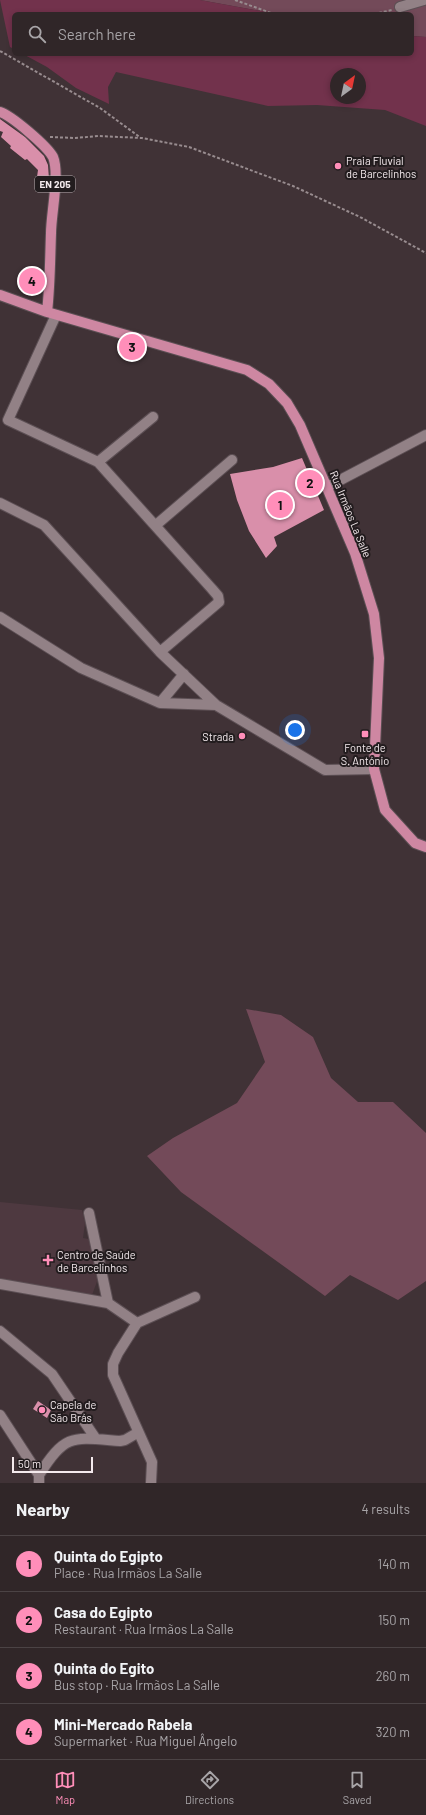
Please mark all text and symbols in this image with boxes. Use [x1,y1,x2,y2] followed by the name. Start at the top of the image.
[12,12,414,56] search box
[26,23,48,45] icon: search
[58,25,136,43] text: Search here
[330,68,366,104] north arrow
[346,154,416,180] place label: Praia Fluvial de Barcelinhos
[333,161,343,171] marker: Praia Fluvial de Barcelinhos
[35,176,75,192] road number: EN 205
[19,266,45,296] pin: 4
[119,332,145,362] pin: 3
[297,468,323,498] pin: 2
[328,469,374,559] street label: Rua Irmãos La Salle
[267,490,293,520] pin: 1
[285,720,305,740] your location
[360,729,370,739] marker: Fonte de S. António
[202,730,234,743] place label: Strada
[237,731,247,741] marker: Strada
[341,741,389,767] place label: Fonte de S. António
[57,1248,136,1274] place label: Centro de Saúde de Barcelinhos
[42,1254,54,1266] marker: Centro de Saúde de Barcelinhos
[50,1398,96,1424] place label: Capela de São Brás
[37,1405,47,1415] marker: Capela de São Brás
[12,1455,93,1474] scale bar
[18,1457,41,1470] text: 50 m
[16,1499,70,1519] text: Nearby
[362,1501,410,1517] text: 4 results
[54,1547,163,1565] text: Quinta do Egipto
[27,1556,31,1572] text: 1
[378,1556,410,1572] text: 140 m
[54,1565,202,1581] text: Place · Rua Irmãos La Salle
[54,1603,153,1621] text: Casa do Egipto
[25,1612,33,1628] text: 2
[378,1612,410,1628] text: 150 m
[54,1621,234,1637] text: Restaurant · Rua Irmãos La Salle
[54,1659,154,1677] text: Quinta do Egito
[25,1668,33,1684] text: 3
[376,1668,410,1684] text: 260 m
[54,1677,220,1693] text: Bus stop · Rua Irmãos La Salle
[54,1715,192,1733] text: Mini-Mercado Rabela
[25,1724,33,1740] text: 4
[376,1724,410,1740] text: 320 m
[54,1733,237,1749] text: Supermarket · Rua Miguel Ângelo
[54,1769,76,1806] tab: Map
[185,1769,234,1806] tab: Directions
[343,1769,372,1806] tab: Saved

